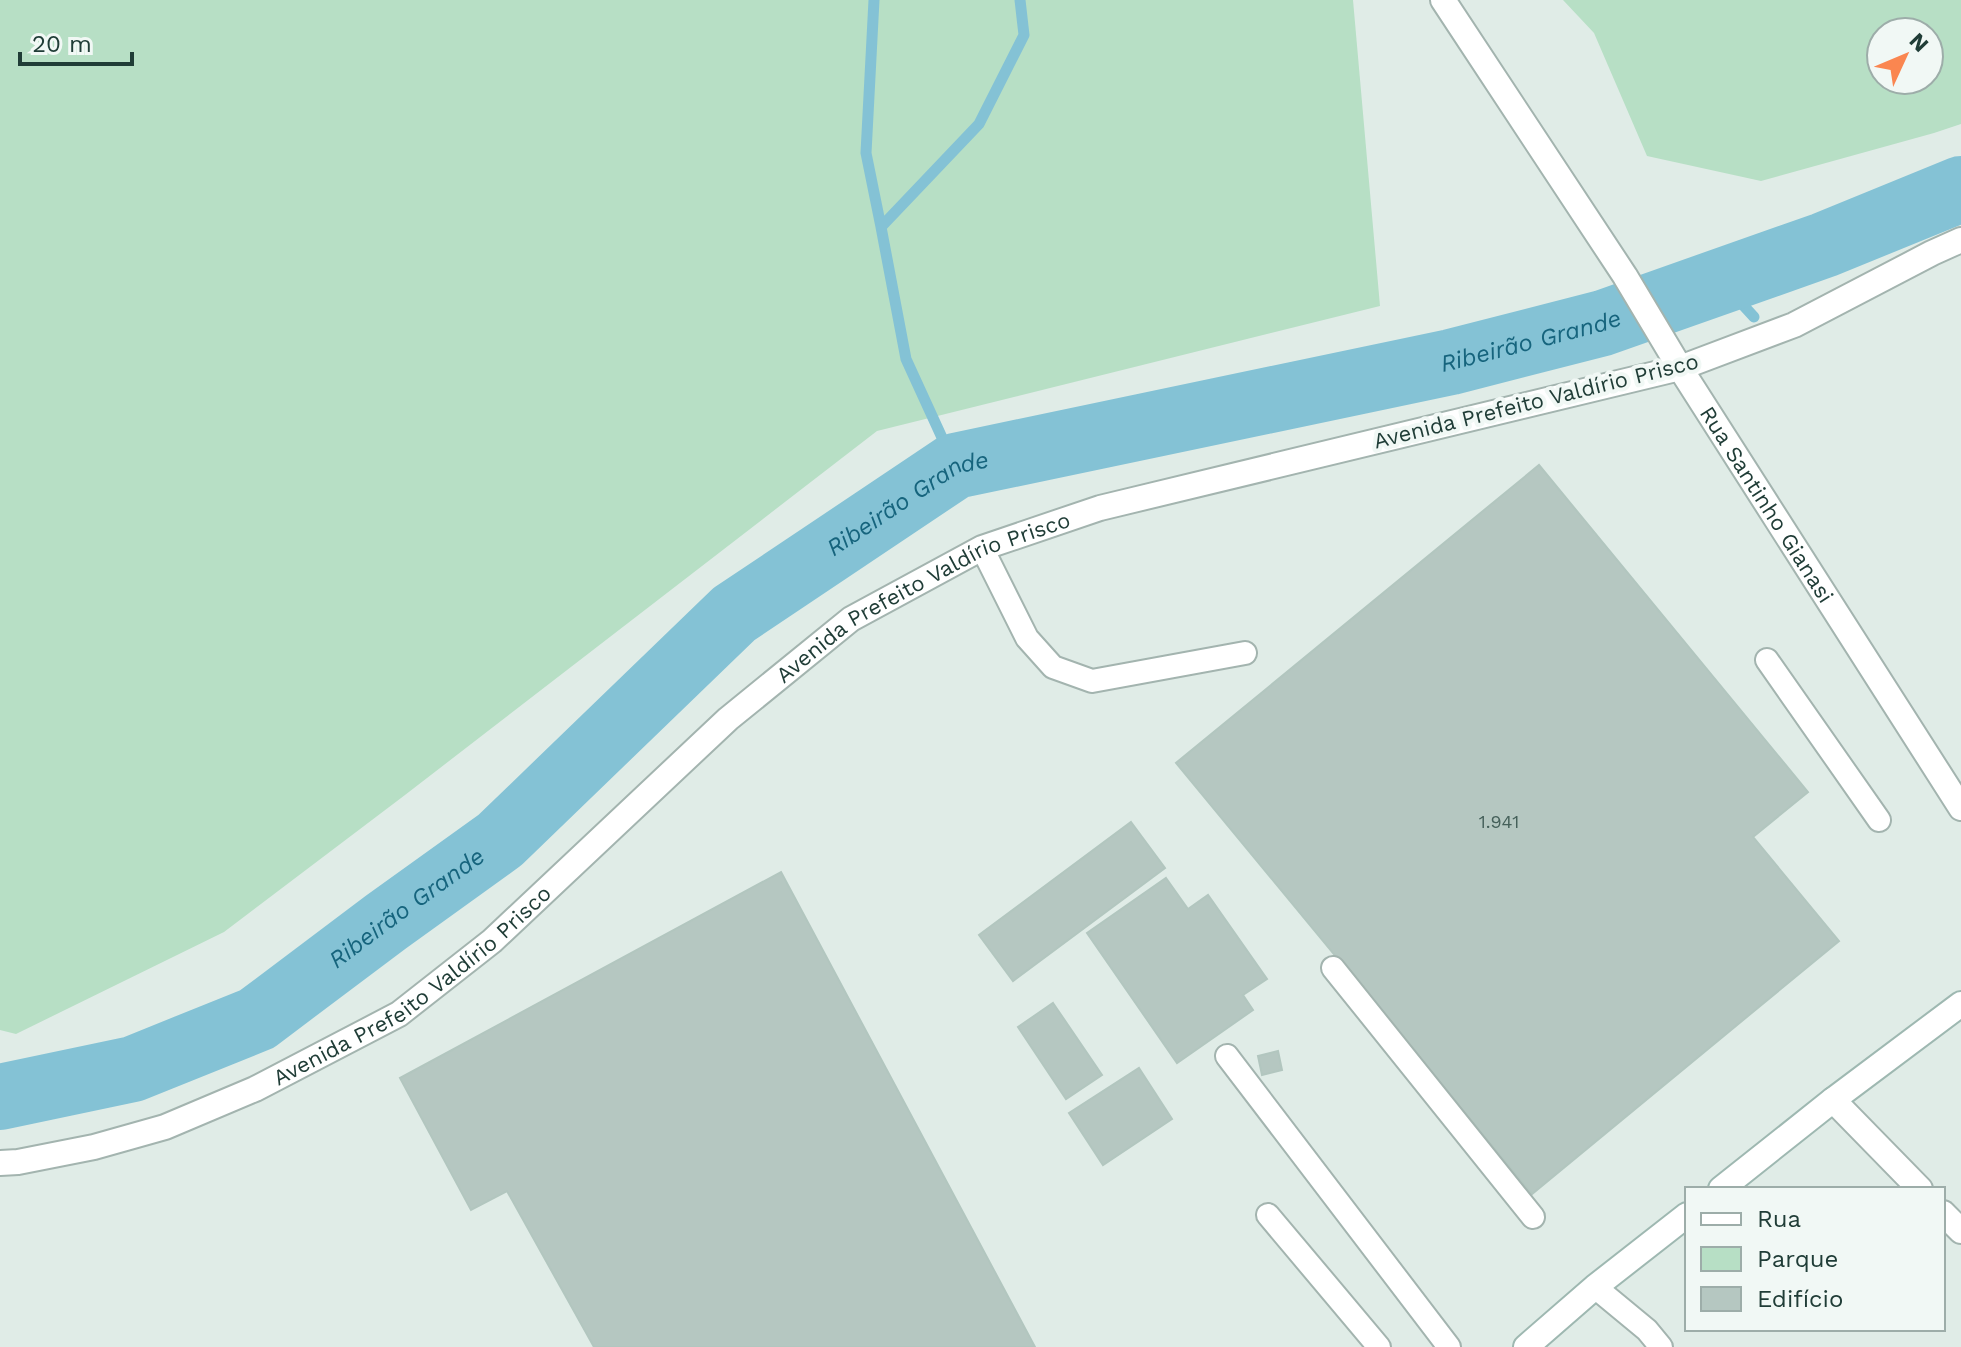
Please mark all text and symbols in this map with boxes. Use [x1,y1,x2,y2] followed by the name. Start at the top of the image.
[20,16,132,66] scale bar
[1865,16,1945,96] north arrow
[1904,28,1934,57] text: N
[32,30,92,58] text: 20 m
[1438,304,1625,378] water label: Ribeirão Grande
[1371,348,1701,454] street label: Avenida Prefeito Valdírio Prisco
[1695,401,1839,607] street label: Rua Santinho Gianasi
[821,445,991,562] water label: Ribeirão Grande
[771,507,1073,687] street label: Avenida Prefeito Valdírio Prisco
[1479,811,1519,832] house number: 1.941
[323,842,490,974] water label: Ribeirão Grande
[269,880,556,1090] street label: Avenida Prefeito Valdírio Prisco
[1685,1187,1945,1331] legend
[1757,1205,1801,1233] text: Rua
[1757,1245,1838,1273] text: Parque
[1757,1285,1843,1313] text: Edifício

